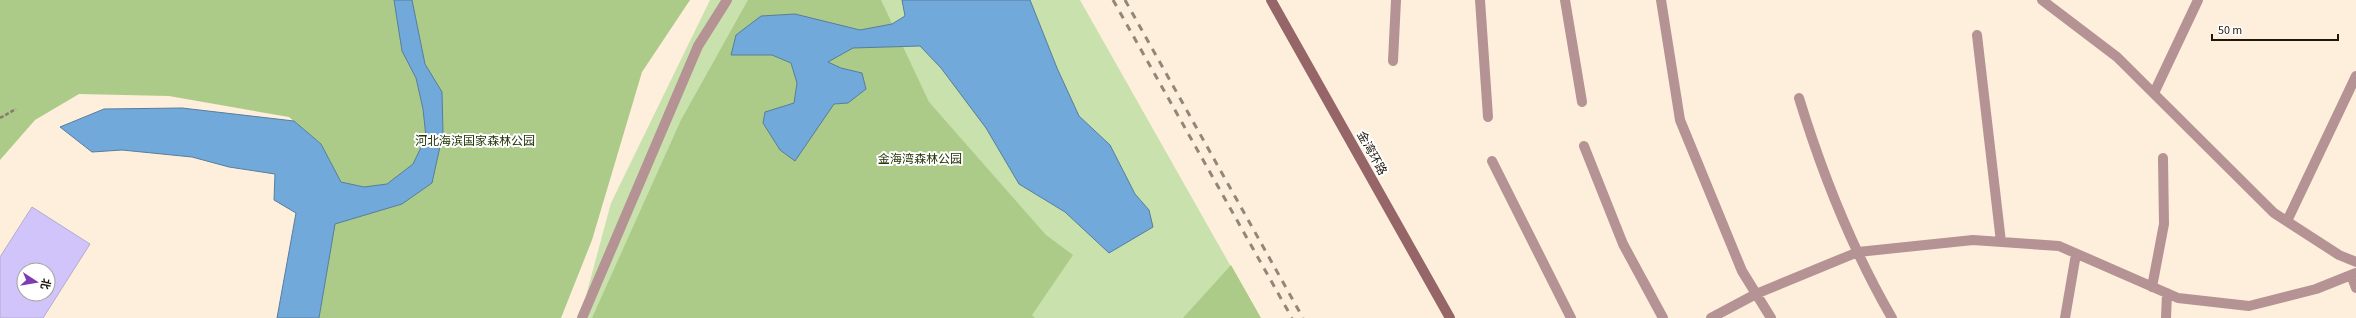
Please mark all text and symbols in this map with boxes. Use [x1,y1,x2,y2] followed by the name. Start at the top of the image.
[2212,16,2338,42] scale bar
[2218,22,2242,39] text: 50 m
[1352,128,1391,178] street label: 金湾环路
[415,133,535,150] park label: 河北海滨国家森林公园
[878,151,962,168] park label: 金海湾森林公园
[16,262,56,302] north arrow
[37,277,54,291] text: 北

